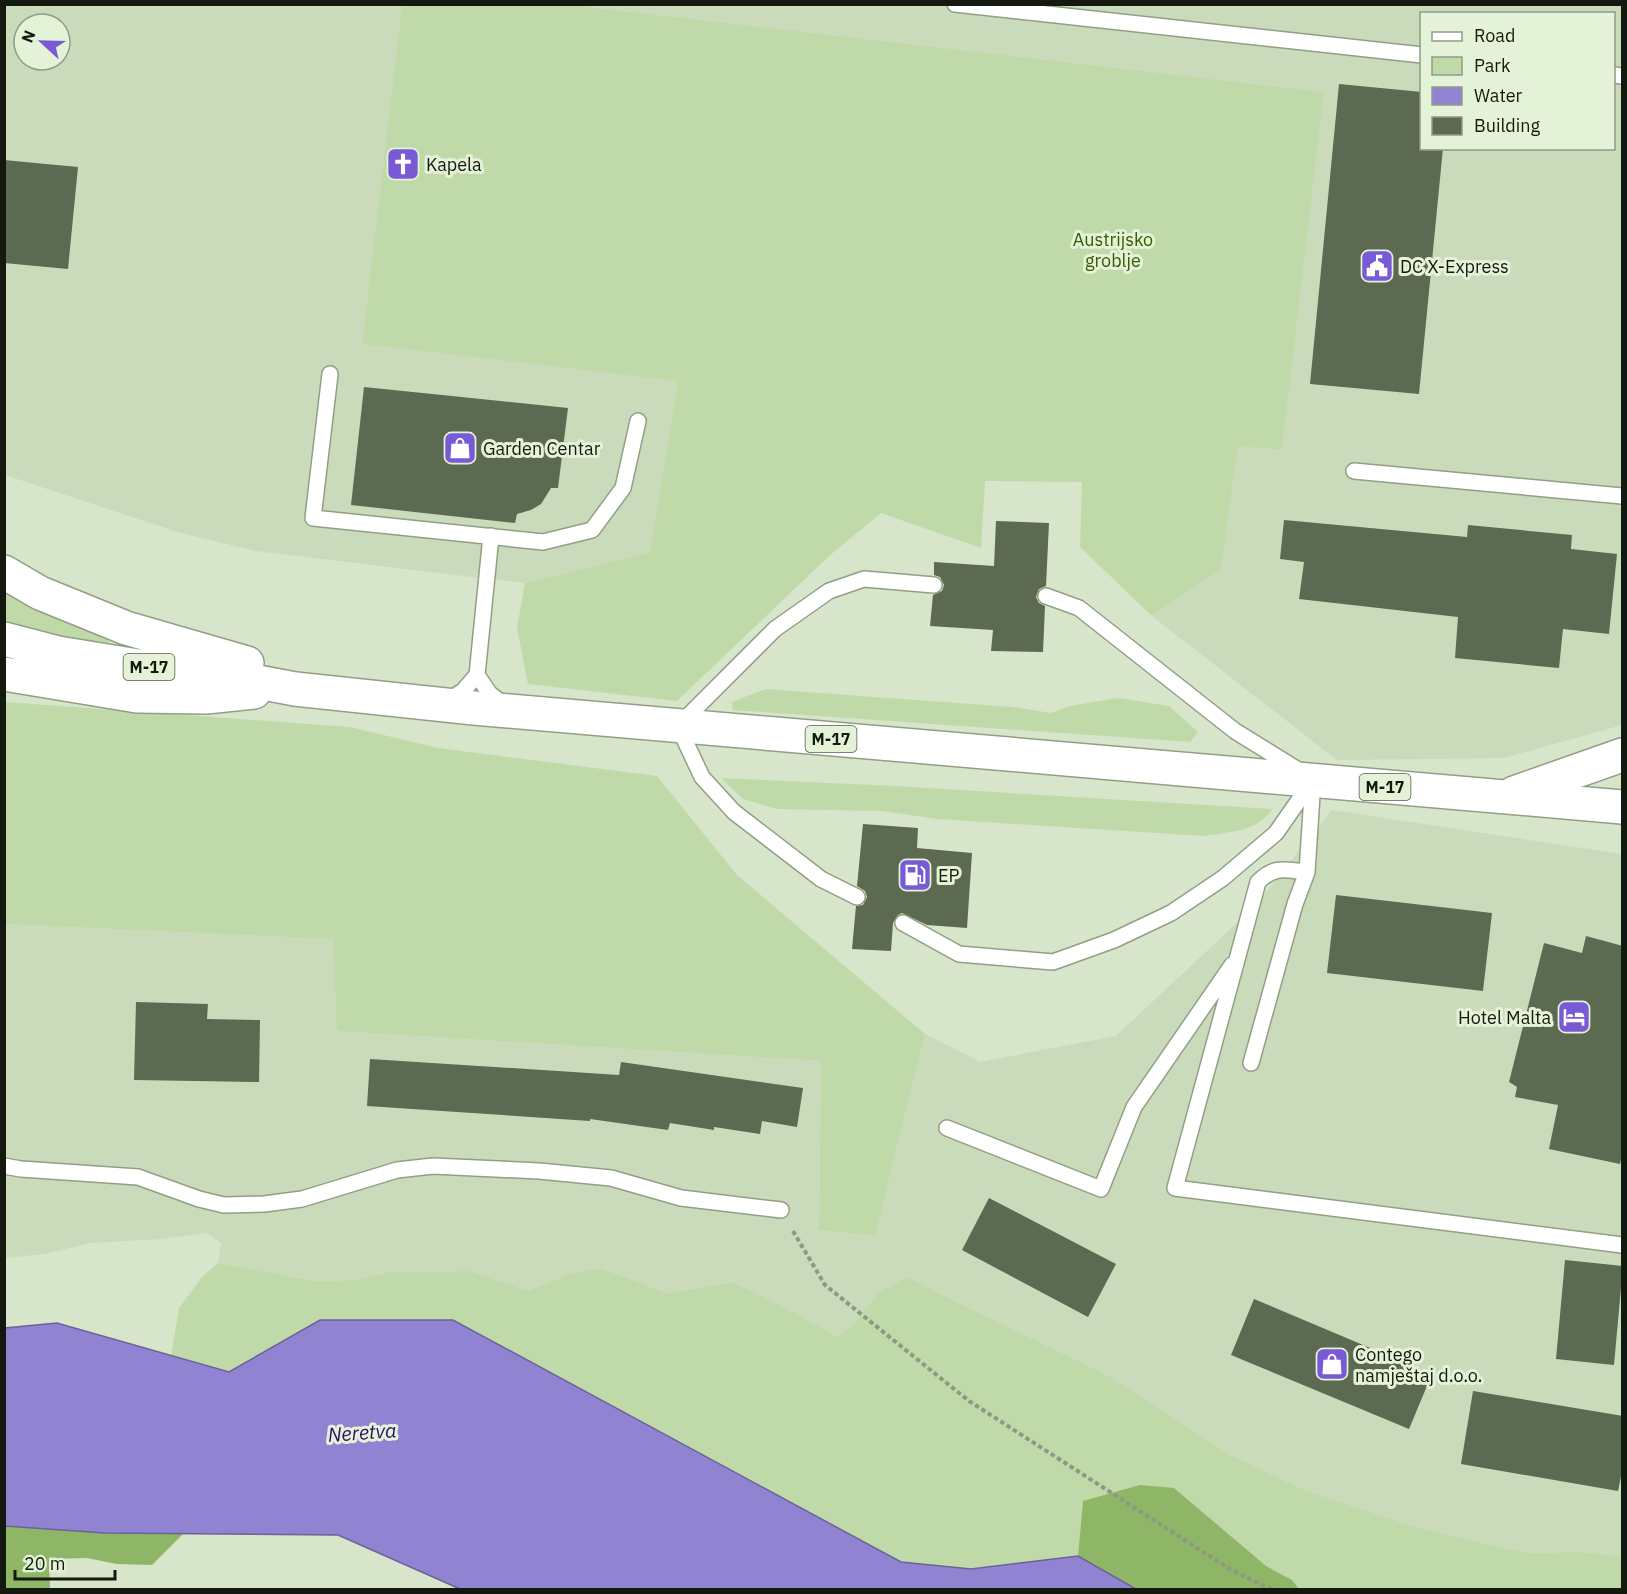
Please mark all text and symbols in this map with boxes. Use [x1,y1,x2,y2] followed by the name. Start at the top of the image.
[12,12,72,72] north arrow
[1420,12,1615,150] legend
[1474,24,1515,47] text: Road
[17,27,40,46] text: N
[1474,54,1511,77] text: Park
[1474,84,1523,107] text: Water
[1474,114,1541,137] text: Building
[385,146,421,182] church icon: Kapela
[426,153,482,176] place label: Kapela
[1073,228,1153,272] park label: Austrijsko groblje
[1359,248,1395,284] public building icon: DC X-Express
[1400,255,1509,278] place label: DC X-Express
[442,430,478,466] shop icon: Garden Centar
[483,437,601,460] place label: Garden Centar
[124,654,174,680] road number: M-17
[806,726,856,752] road number: M-17
[1360,774,1410,800] road number: M-17
[897,857,933,893] fuel station icon: EP
[938,864,959,887] place label: EP
[1556,999,1592,1035] hotel icon: Hotel Malta
[1458,1006,1551,1029] place label: Hotel Malta
[1355,1343,1482,1387] place label: Contego namještaj d.o.o.
[1314,1346,1350,1382] shop icon: Contego namještaj d.o.o.
[327,1416,397,1448] water label: Neretva
[15,1543,116,1581] scale bar
[24,1552,66,1575] text: 20 m

